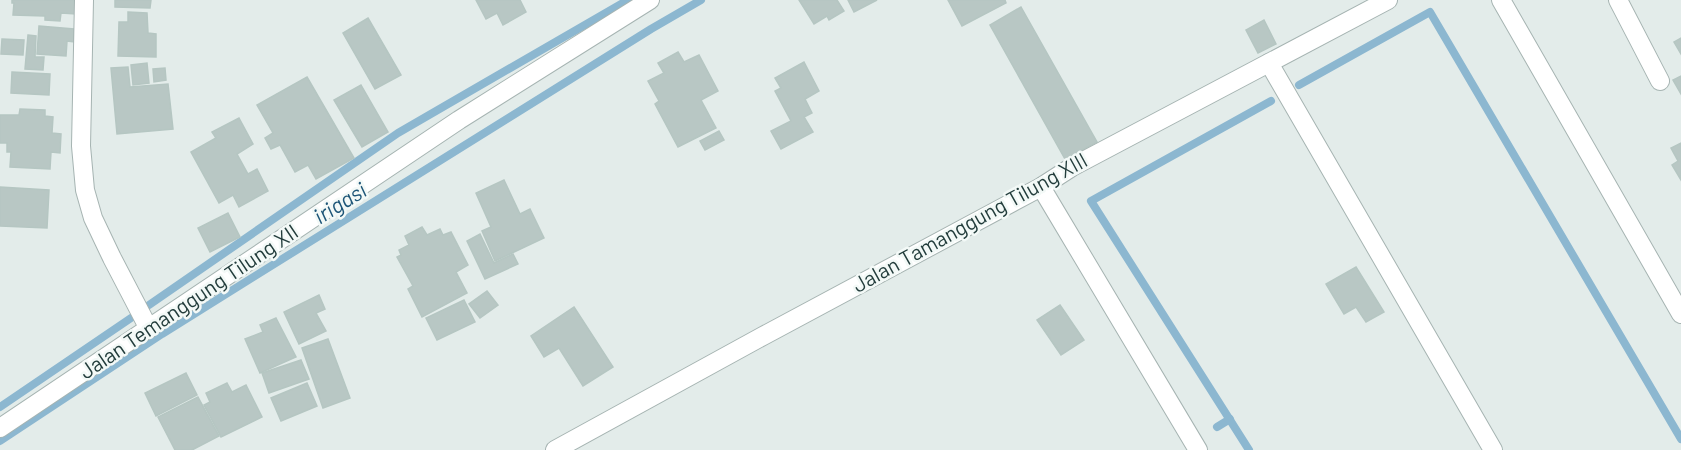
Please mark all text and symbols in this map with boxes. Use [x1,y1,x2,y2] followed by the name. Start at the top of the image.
[847,147,1091,297] street label: Jalan Tamanggung Tilung XIII
[308,176,371,228] water label: irigasi
[74,218,302,383] street label: Jalan Temanggung Tilung XII

